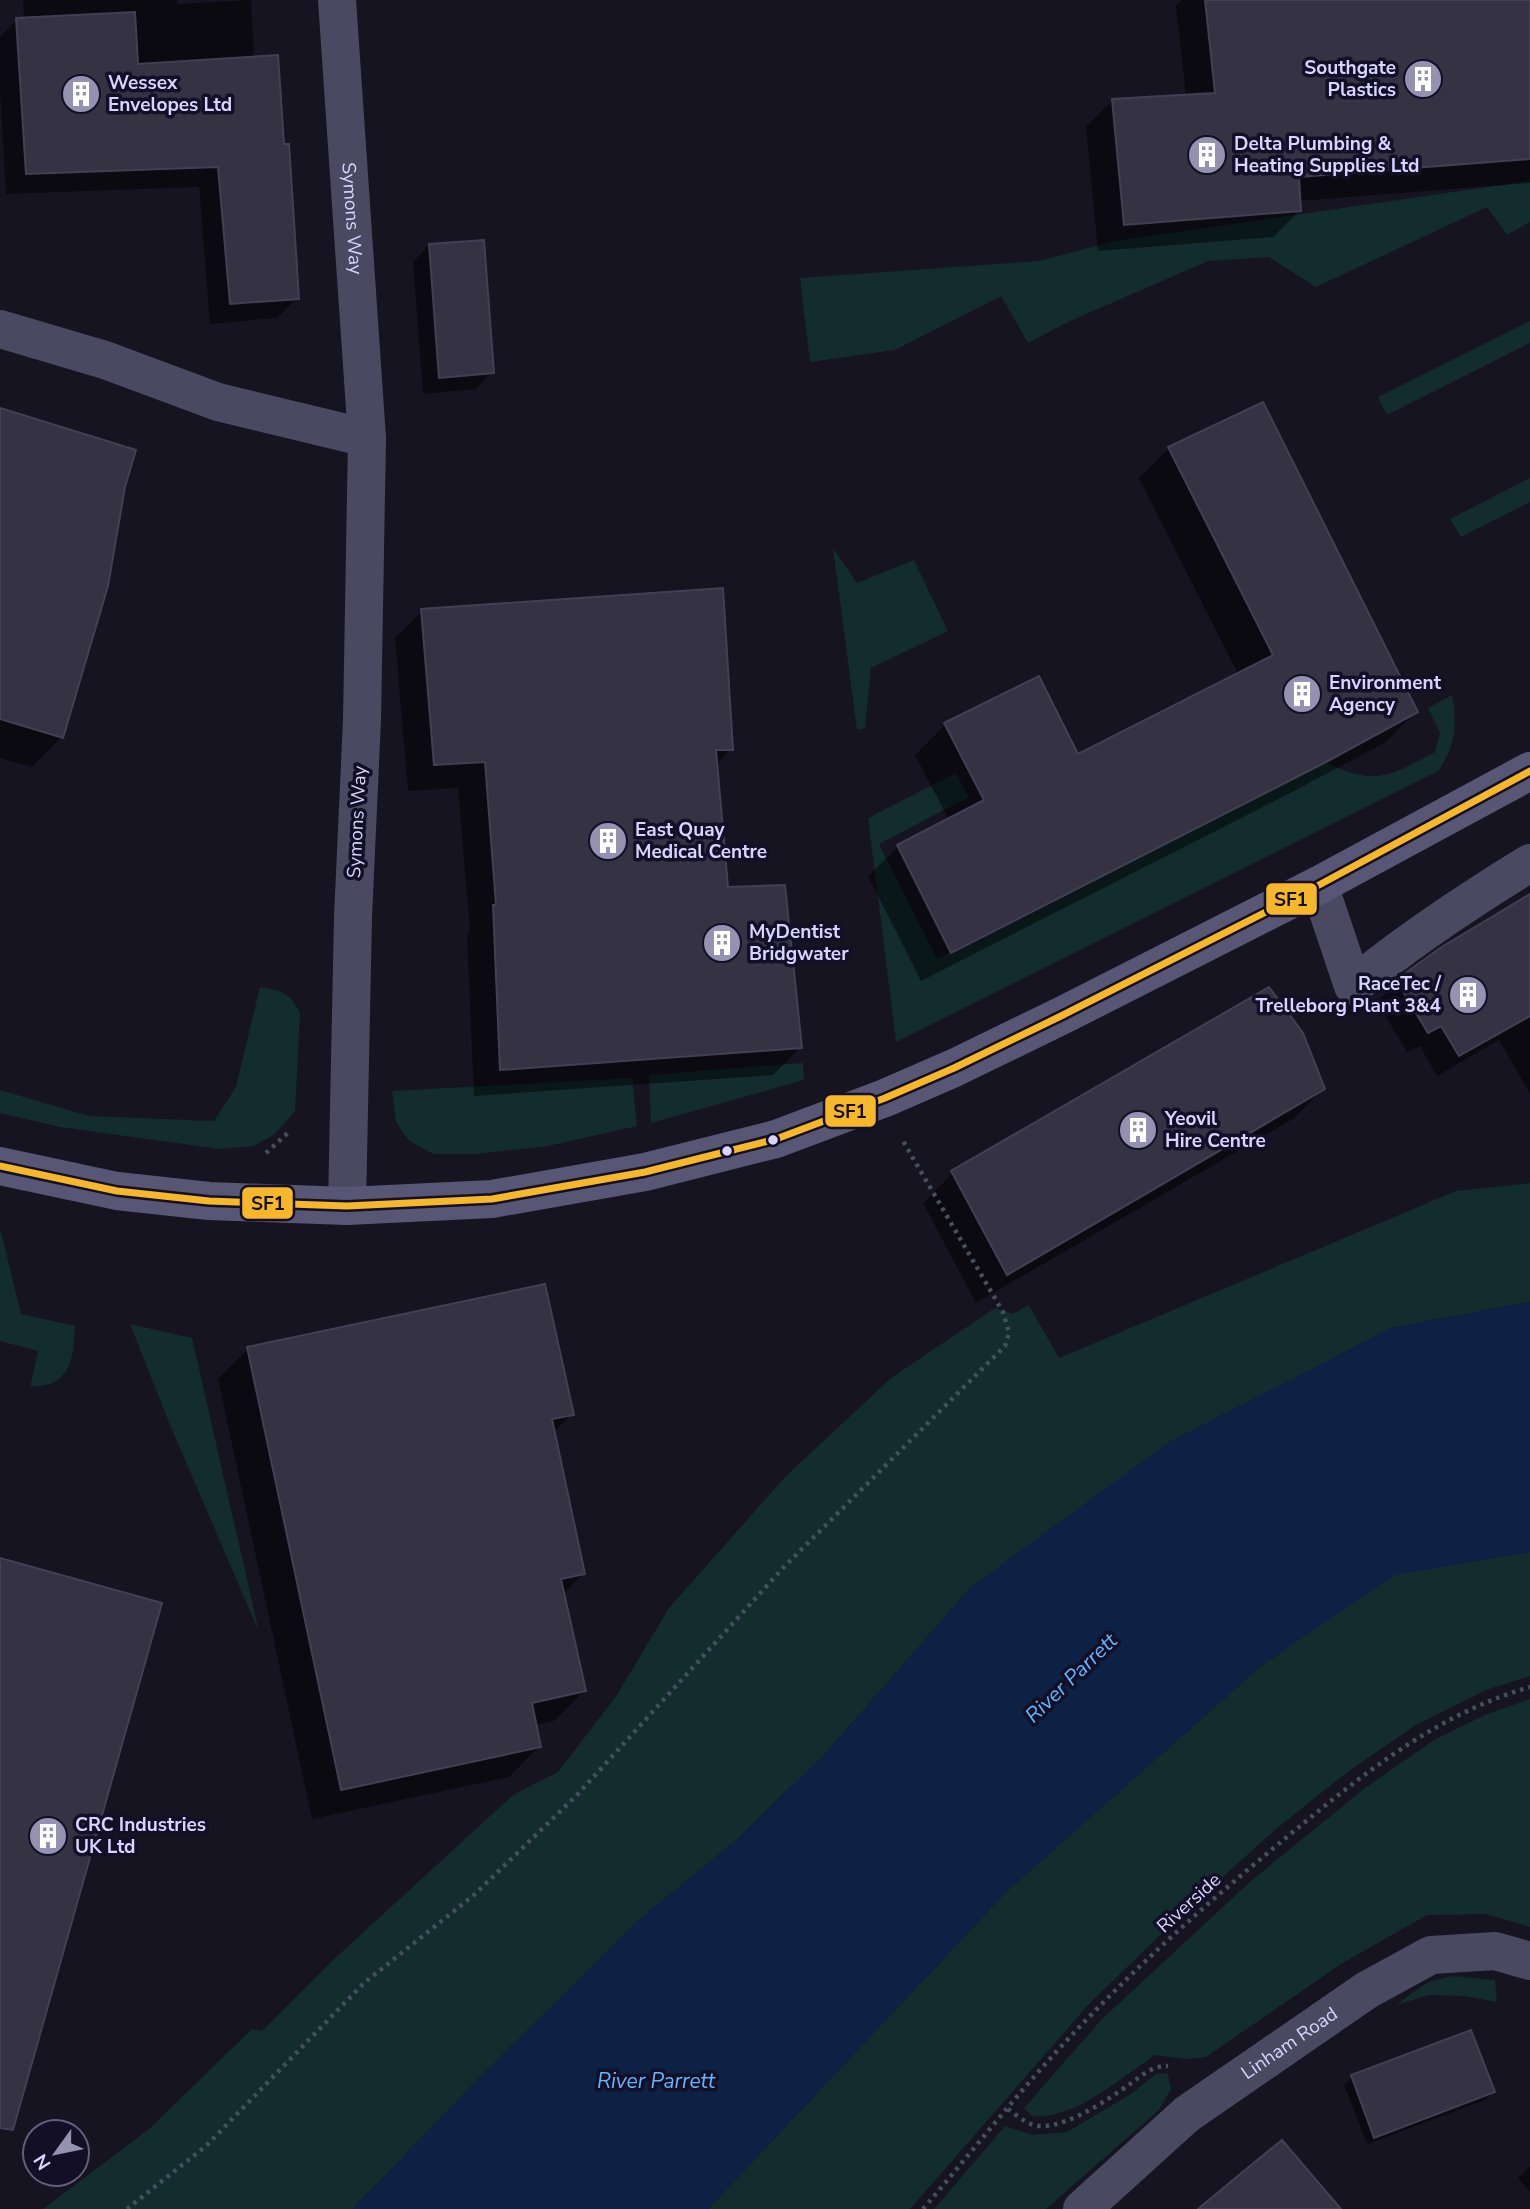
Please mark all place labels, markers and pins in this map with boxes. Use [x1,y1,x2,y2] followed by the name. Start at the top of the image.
[1304,55,1396,103] place label: Southgate Plastics
[1402,58,1444,100] building icon: Southgate Plastics
[108,70,232,118] place label: Wessex Envelopes Ltd
[60,73,102,115] building icon: Wessex Envelopes Ltd
[1234,131,1419,179] place label: Delta Plumbing & Heating Supplies Ltd
[1186,134,1228,176] building icon: Delta Plumbing & Heating Supplies Ltd
[1329,670,1442,718] place label: Environment Agency
[1281,673,1323,715] building icon: Environment Agency
[635,817,767,865] place label: East Quay Medical Centre
[587,820,629,862] building icon: East Quay Medical Centre
[749,919,849,967] place label: MyDentist Bridgwater
[701,922,743,964] building icon: MyDentist Bridgwater
[1256,971,1442,1019] place label: RaceTec / Trelleborg Plant 3&4
[1447,974,1489,1016] building icon: RaceTec / Trelleborg Plant 3&4
[1164,1106,1266,1154] place label: Yeovil Hire Centre
[1117,1109,1159,1151] building icon: Yeovil Hire Centre
[766,1133,780,1147] unlabelled marker
[720,1144,734,1158] unlabelled marker
[75,1812,206,1860] place label: CRC Industries UK Ltd
[27,1815,69,1857] building icon: CRC Industries UK Ltd

